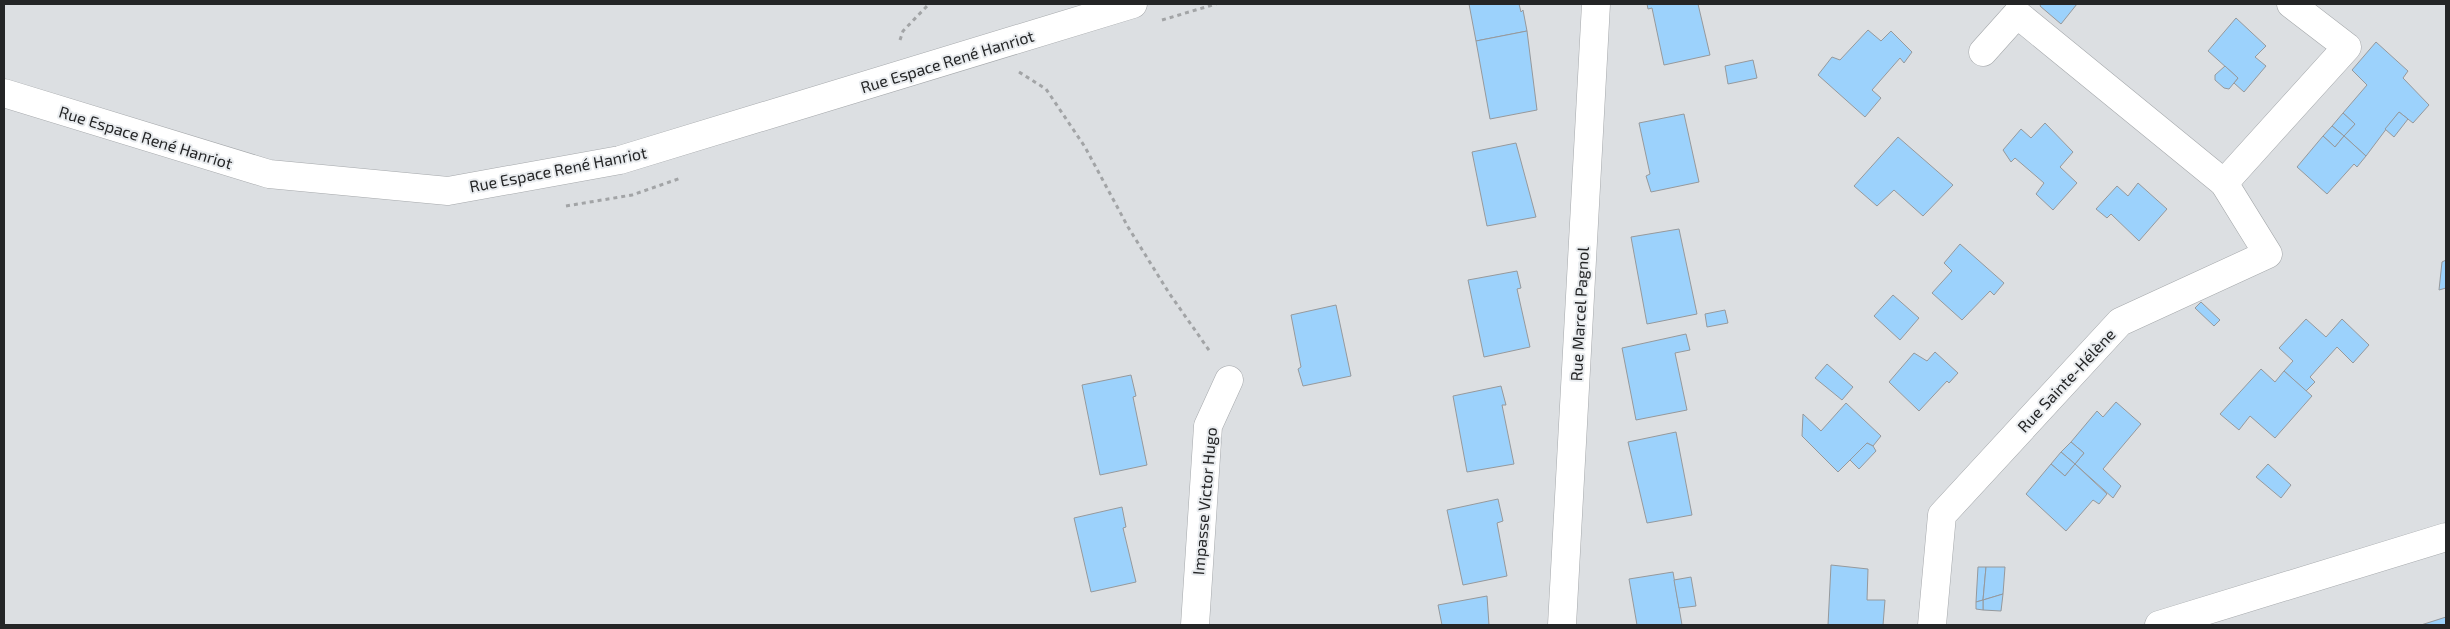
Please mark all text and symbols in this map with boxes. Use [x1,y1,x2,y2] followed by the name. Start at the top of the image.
[858,26,1036,96] street label: Rue Espace René Hanriot
[57,102,235,172] street label: Rue Espace René Hanriot
[468,142,648,196] street label: Rue Espace René Hanriot
[1566,246,1592,382] street label: Rue Marcel Pagnol
[2013,324,2119,436] street label: Rue Sainte-Hélène
[1188,426,1220,576] street label: Impasse Victor Hugo

